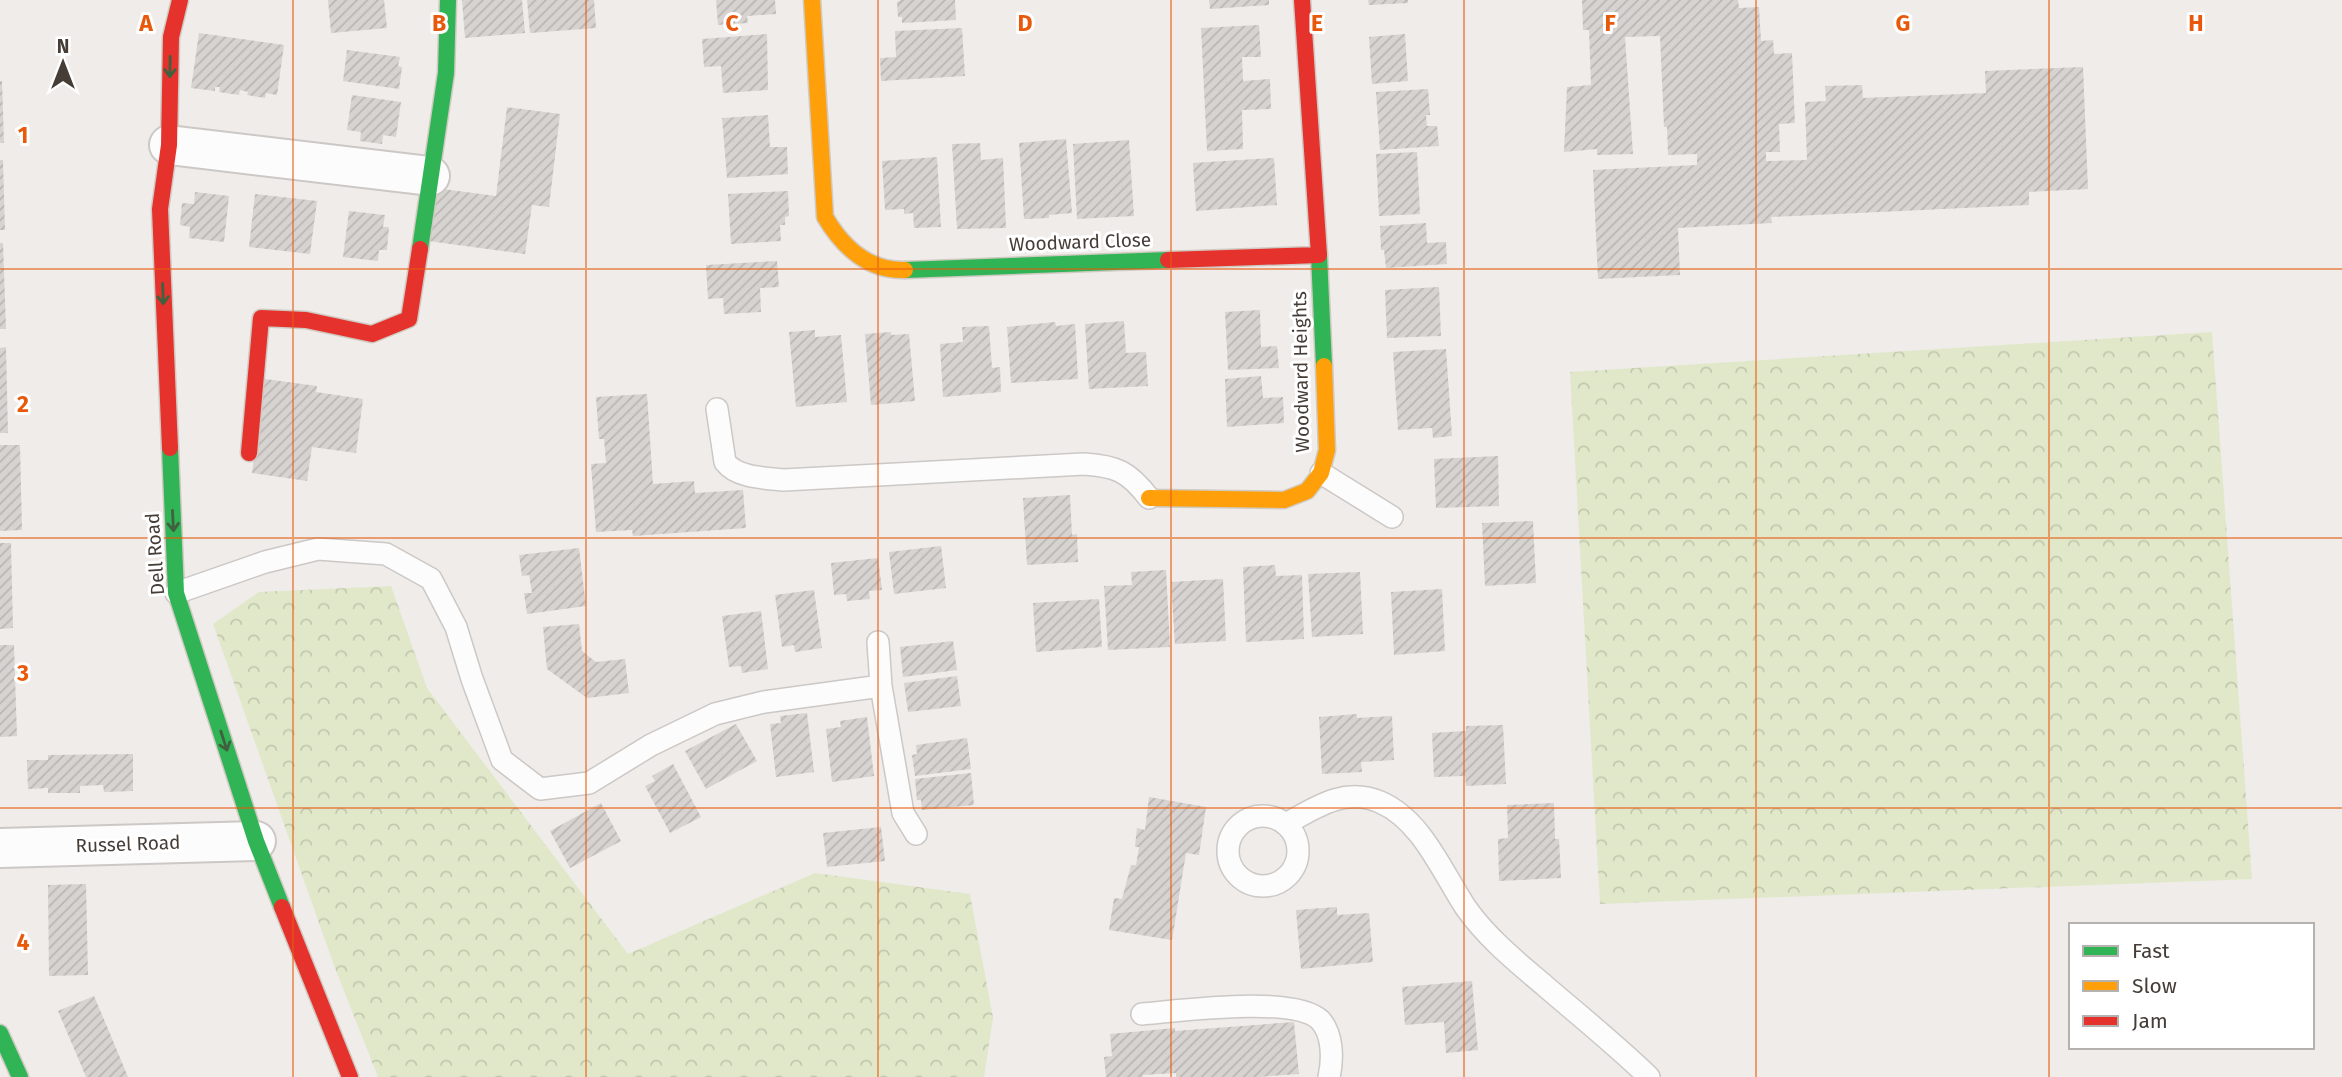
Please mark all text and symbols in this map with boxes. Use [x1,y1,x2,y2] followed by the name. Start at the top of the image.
[138,9,153,37] text: A
[432,9,446,37] text: B
[725,9,739,37] text: C
[1018,9,1033,37] text: D
[1311,9,1323,37] text: E
[1604,9,1616,37] text: F
[1896,9,1910,37] text: G
[2188,9,2204,37] text: H
[28,28,98,98] north arrow
[57,35,69,58] text: N
[163,55,177,78] one-way arrow
[18,121,28,149] text: 1
[1009,228,1151,256] street label: Woodward Close
[156,282,169,305] one-way arrow
[1288,291,1314,453] street label: Woodward Heights
[17,390,29,418] text: 2
[166,509,179,532] one-way arrow
[141,512,169,596] street label: Dell Road
[16,659,29,687] text: 3
[218,730,231,752] one-way arrow
[75,831,181,857] street label: Russel Road
[2069,923,2314,1049] legend
[17,928,30,956] text: 4
[2132,938,2170,964] text: Fast
[2132,973,2177,999] text: Slow
[2132,1008,2168,1034] text: Jam

